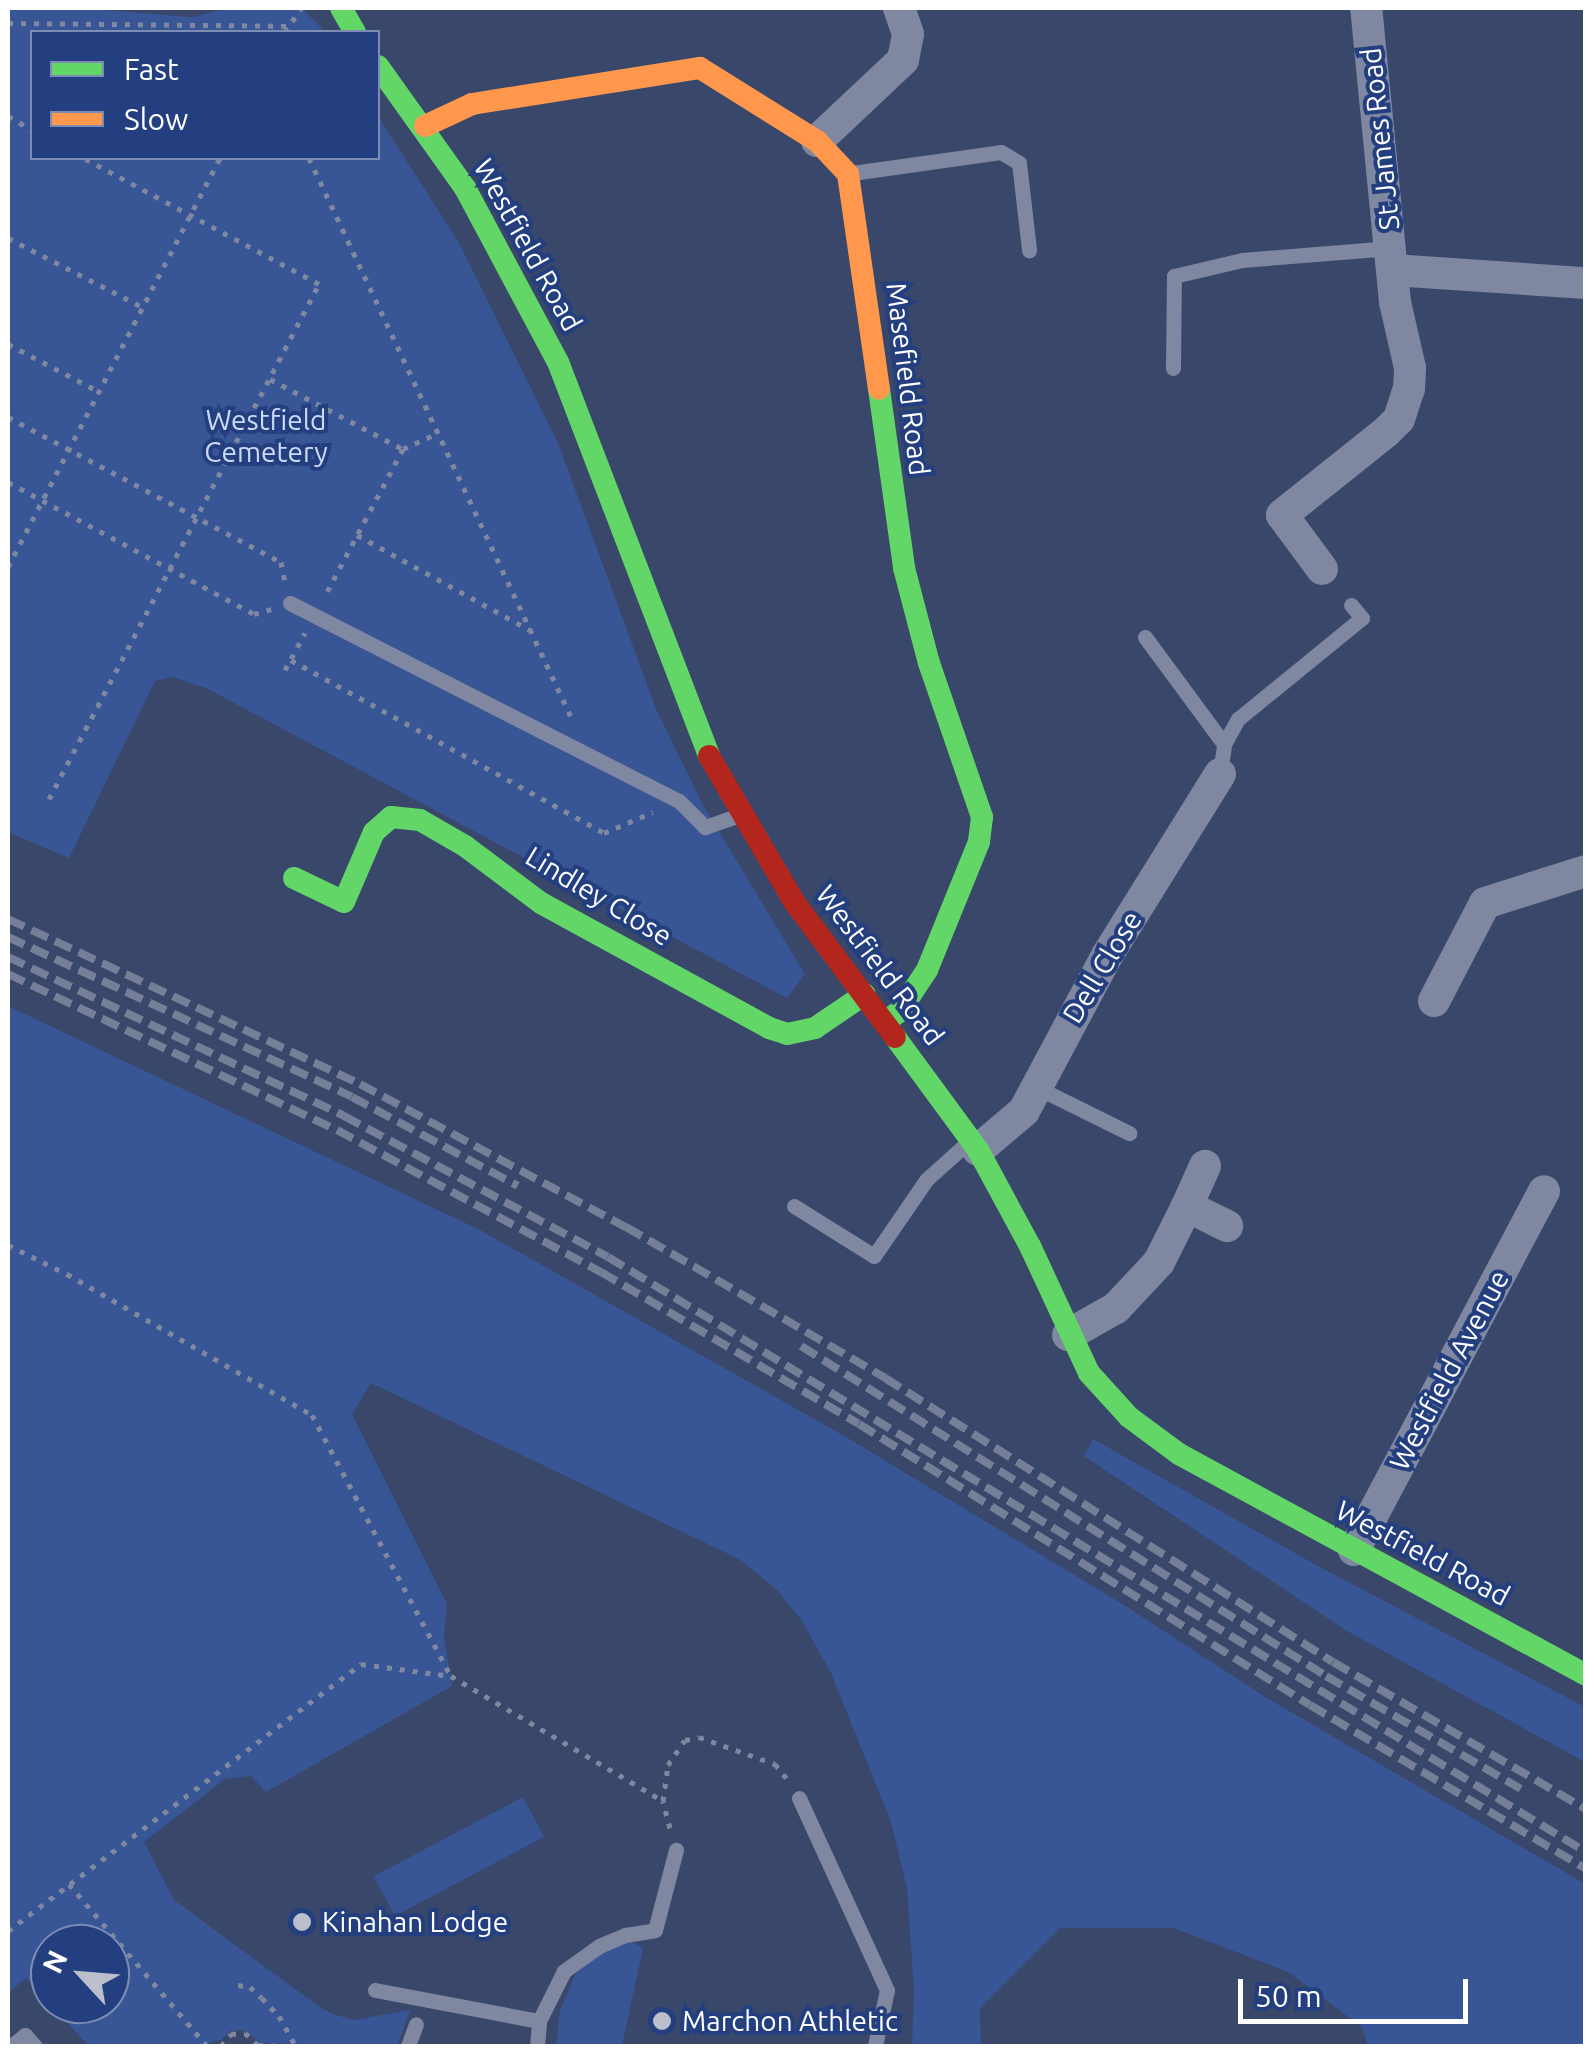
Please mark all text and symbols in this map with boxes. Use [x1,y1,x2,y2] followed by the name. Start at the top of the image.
[30,30,380,160] legend
[1354,46,1406,232] street label: St James Road
[124,52,179,86] text: Fast
[124,102,188,136] text: Slow
[467,153,589,337] street label: Westfield Road
[880,281,936,477] street label: Masefield Road
[204,403,328,469] park label: Westfield Cemetery
[520,839,678,953] street label: Lindley Close
[809,878,951,1052] street label: Westfield Road
[1055,905,1149,1029] street label: Dell Close
[1382,1264,1516,1476] street label: Westfield Avenue
[1330,1493,1516,1613] street label: Westfield Road
[322,1905,508,1939] place label: Kinahan Lodge
[291,1911,313,1933] marker: Kinahan Lodge
[30,1924,130,2024] north arrow
[36,1945,73,1978] text: N
[1243,1959,1473,2021] scale bar
[1255,1979,1322,2013] text: 50 m
[682,2004,898,2038] place label: Marchon Athletic
[651,2010,673,2032] marker: Marchon Athletic

